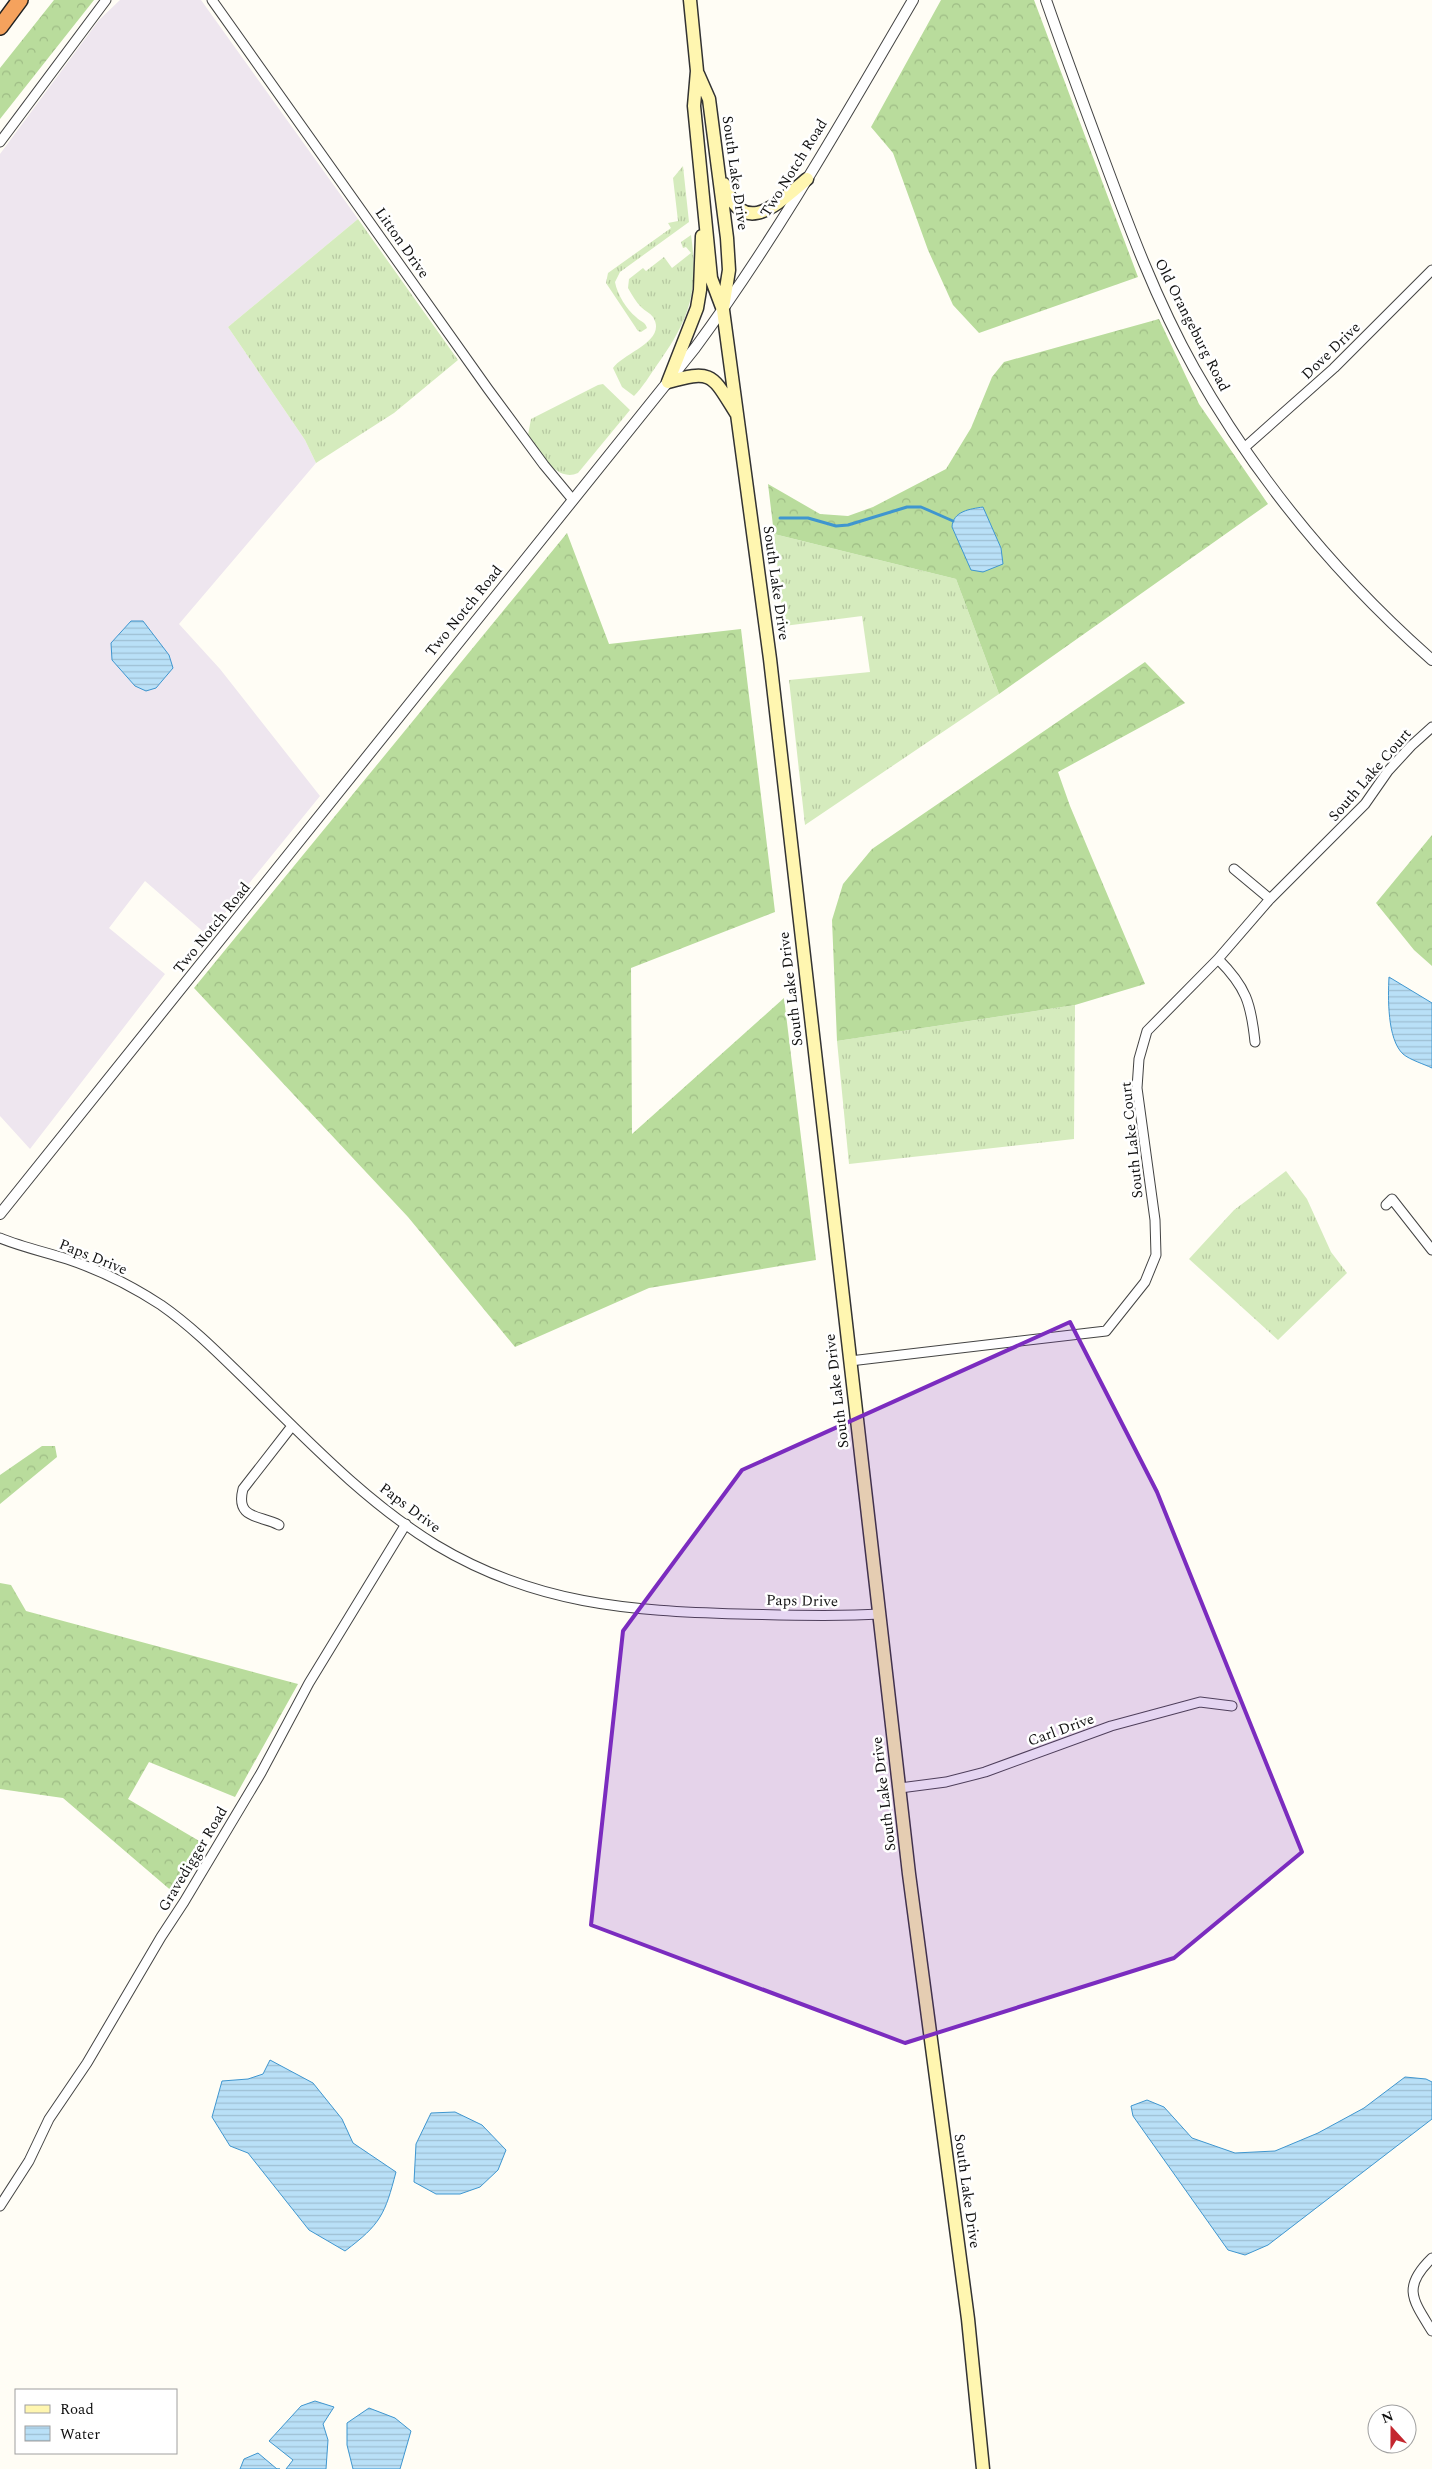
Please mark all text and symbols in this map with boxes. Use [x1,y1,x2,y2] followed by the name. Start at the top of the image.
[716,114,754,232] street label: South Lake Drive
[755,114,833,222] street label: Two Notch Road
[369,203,435,283] street label: Litton Drive
[1148,254,1236,396] street label: Old Orangeburg Road
[1296,317,1366,385] street label: Dove Drive
[757,524,795,642] street label: South Lake Drive
[420,560,508,662] street label: Two Notch Road
[1323,723,1417,827] street label: South Lake Court
[168,877,256,979] street label: Two Notch Road
[773,930,809,1048] street label: South Lake Drive
[1114,1081,1150,1199] street label: South Lake Court
[55,1233,131,1281] street label: Paps Drive
[819,1332,855,1450] street label: South Lake Drive
[374,1477,446,1539] street label: Paps Drive
[766,1589,838,1613] street label: Paps Drive
[1025,1707,1097,1753] street label: Carl Drive
[866,1735,902,1853] street label: South Lake Drive
[152,1802,234,1916] street label: Gravedigger Road
[948,2132,986,2250] street label: South Lake Drive
[15,2389,178,2454] legend
[60,2398,94,2421] text: Road
[1367,2404,1417,2454] north arrow
[1378,2405,1397,2429] text: N
[60,2423,100,2446] text: Water

